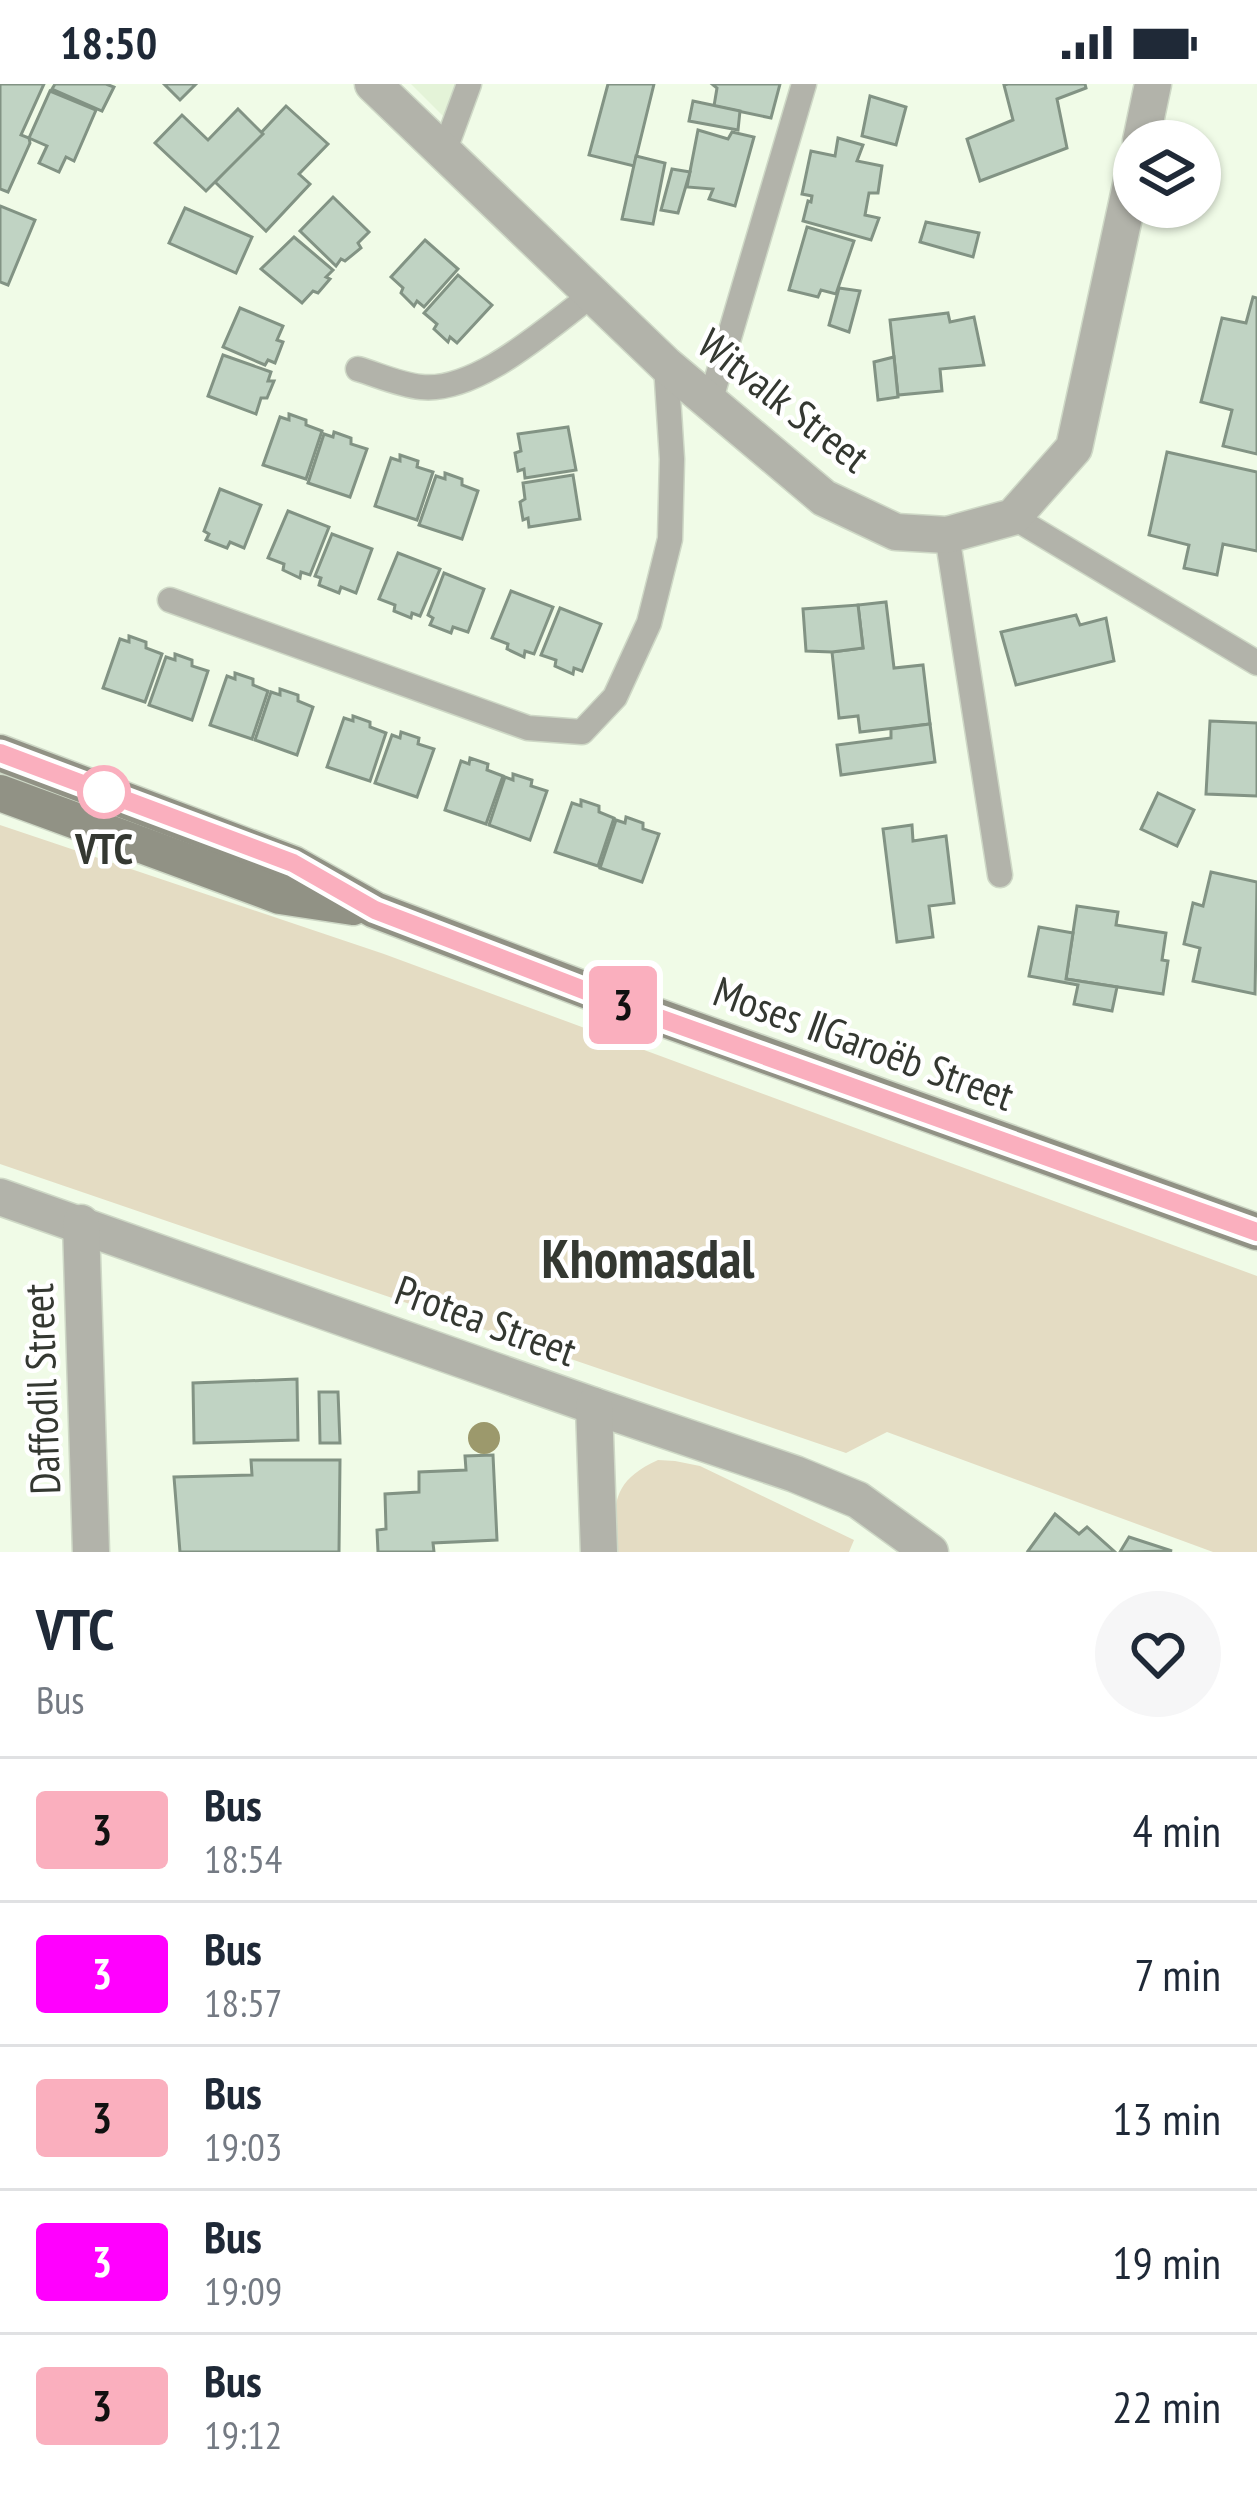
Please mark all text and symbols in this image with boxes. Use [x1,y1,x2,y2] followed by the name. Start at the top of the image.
[60,13,157,71] text: 18:50
[1113,120,1221,228] map controls
[1113,120,1221,228] button: layers
[687,316,881,484] street label: Witvalk Street
[79,767,129,817] marker: VTC
[74,821,133,876] place label: VTC
[706,963,1022,1123] street label: Moses ǁGaroëb Street
[584,966,662,1044] line badge: 3
[613,977,633,1032] text: 3
[542,1223,755,1293] district label: Khomasdal
[388,1262,584,1378] street label: Protea Street
[10,1282,72,1495] street label: Daffodil Street
[1095,1591,1221,1717] button: heart
[36,1592,114,1666] text: VTC
[36,1674,84,1725] text: Bus
[204,1775,262,1833] text: Bus
[1132,1801,1221,1859] text: 4 min
[92,1802,112,1857] text: 3
[204,1833,282,1884] text: 18:54
[204,1919,262,1977] text: Bus
[1134,1945,1221,2003] text: 7 min
[92,1946,112,2001] text: 3
[204,1977,282,2028] text: 18:57
[204,2063,262,2121] text: Bus
[1112,2089,1221,2147] text: 13 min
[92,2090,112,2145] text: 3
[204,2121,282,2172] text: 19:03
[204,2207,262,2265] text: Bus
[1112,2233,1221,2291] text: 19 min
[92,2234,112,2289] text: 3
[204,2265,282,2316] text: 19:09
[204,2351,262,2409] text: Bus
[1112,2377,1221,2435] text: 22 min
[92,2378,112,2433] text: 3
[204,2409,282,2460] text: 19:12

